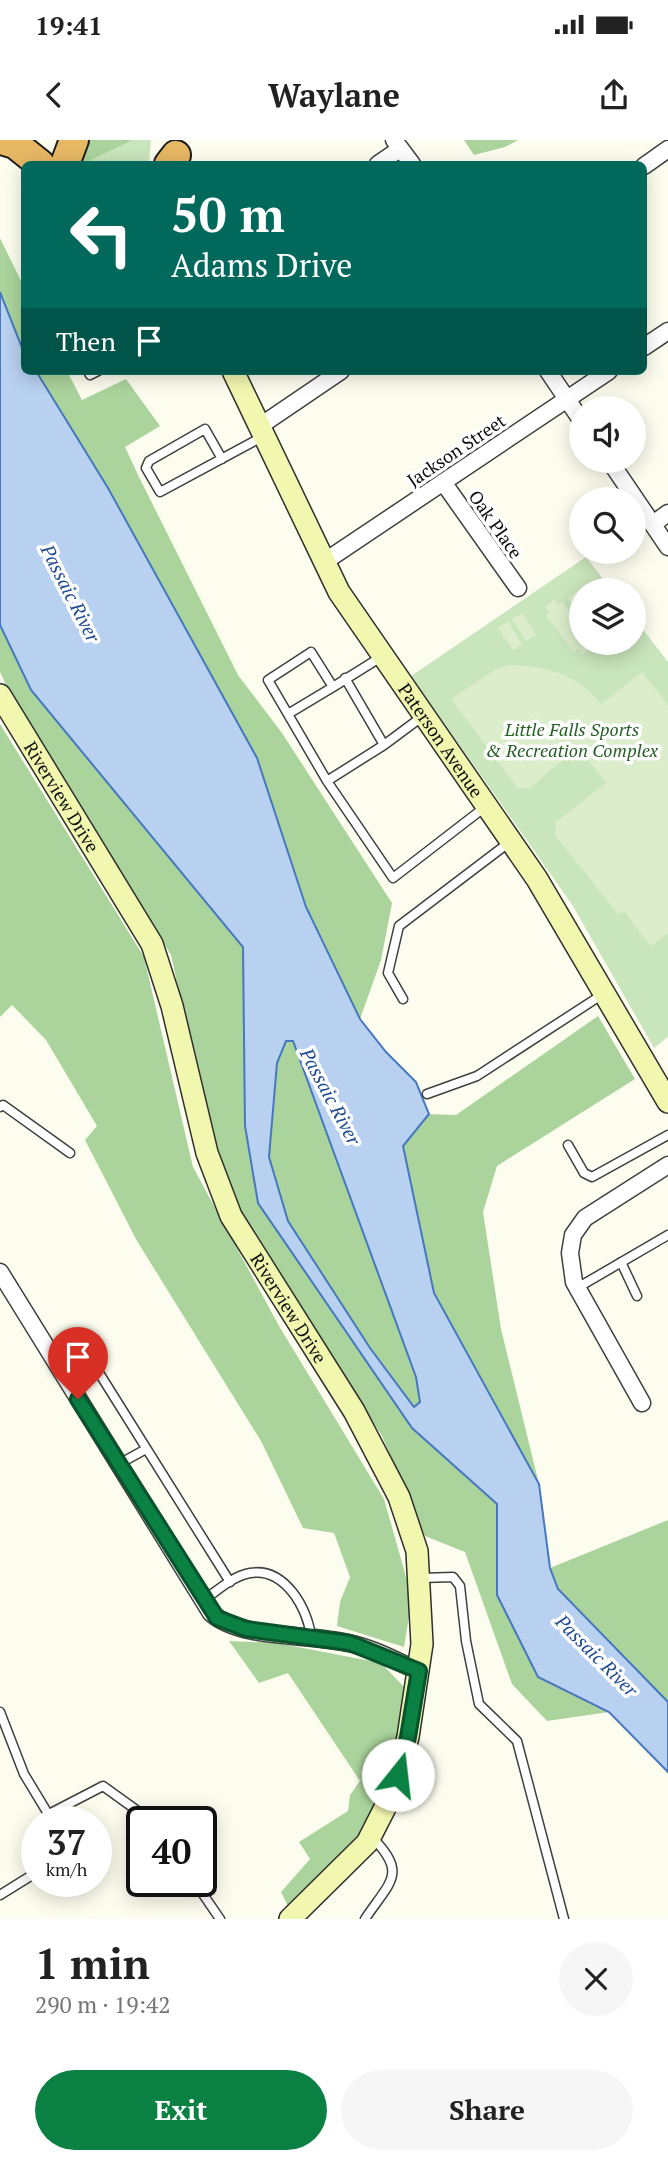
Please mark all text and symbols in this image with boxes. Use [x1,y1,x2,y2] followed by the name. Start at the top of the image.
[35,8,103,42] text: 19:41
[268,74,400,116] text: Waylane
[35,76,73,114] icon: back
[595,76,633,114] icon: share
[171,181,285,246] text: 50 m
[56,189,147,280] icon: left
[171,244,352,286] text: Adams Drive
[130,322,168,360] icon: arrive
[56,324,116,358] text: Then
[569,396,646,655] map controls
[569,396,646,473] button: sound
[402,408,510,492] street label: Jackson Street
[464,485,528,563] street label: Oak Place
[569,487,646,564] button: search
[35,539,107,647] water label: Passaic River
[569,578,646,655] button: layers
[393,678,489,802] street label: Paterson Avenue
[486,717,659,762] park label: Little Falls Sports & Recreation Complex
[19,737,105,857] street label: Riverview Drive
[295,1042,367,1149] water label: Passaic River
[245,1248,333,1368] street label: Riverview Drive
[48,1327,108,1399] pin
[59,1338,97,1376] icon: arrive
[550,1608,644,1702] water label: Passaic River
[361,1738,435,1812] position arrow
[126,1806,217,1897] speed limit sign: 40
[47,1819,86,1865] text: 37
[46,1857,87,1881] text: km/h
[35,1935,150,1991] text: 1 min
[559,1942,633,2016] button: close
[35,1989,170,2020] text: 290 m · 19:42
[35,2070,327,2150] button: Exit
[341,2070,633,2150] button: Share

